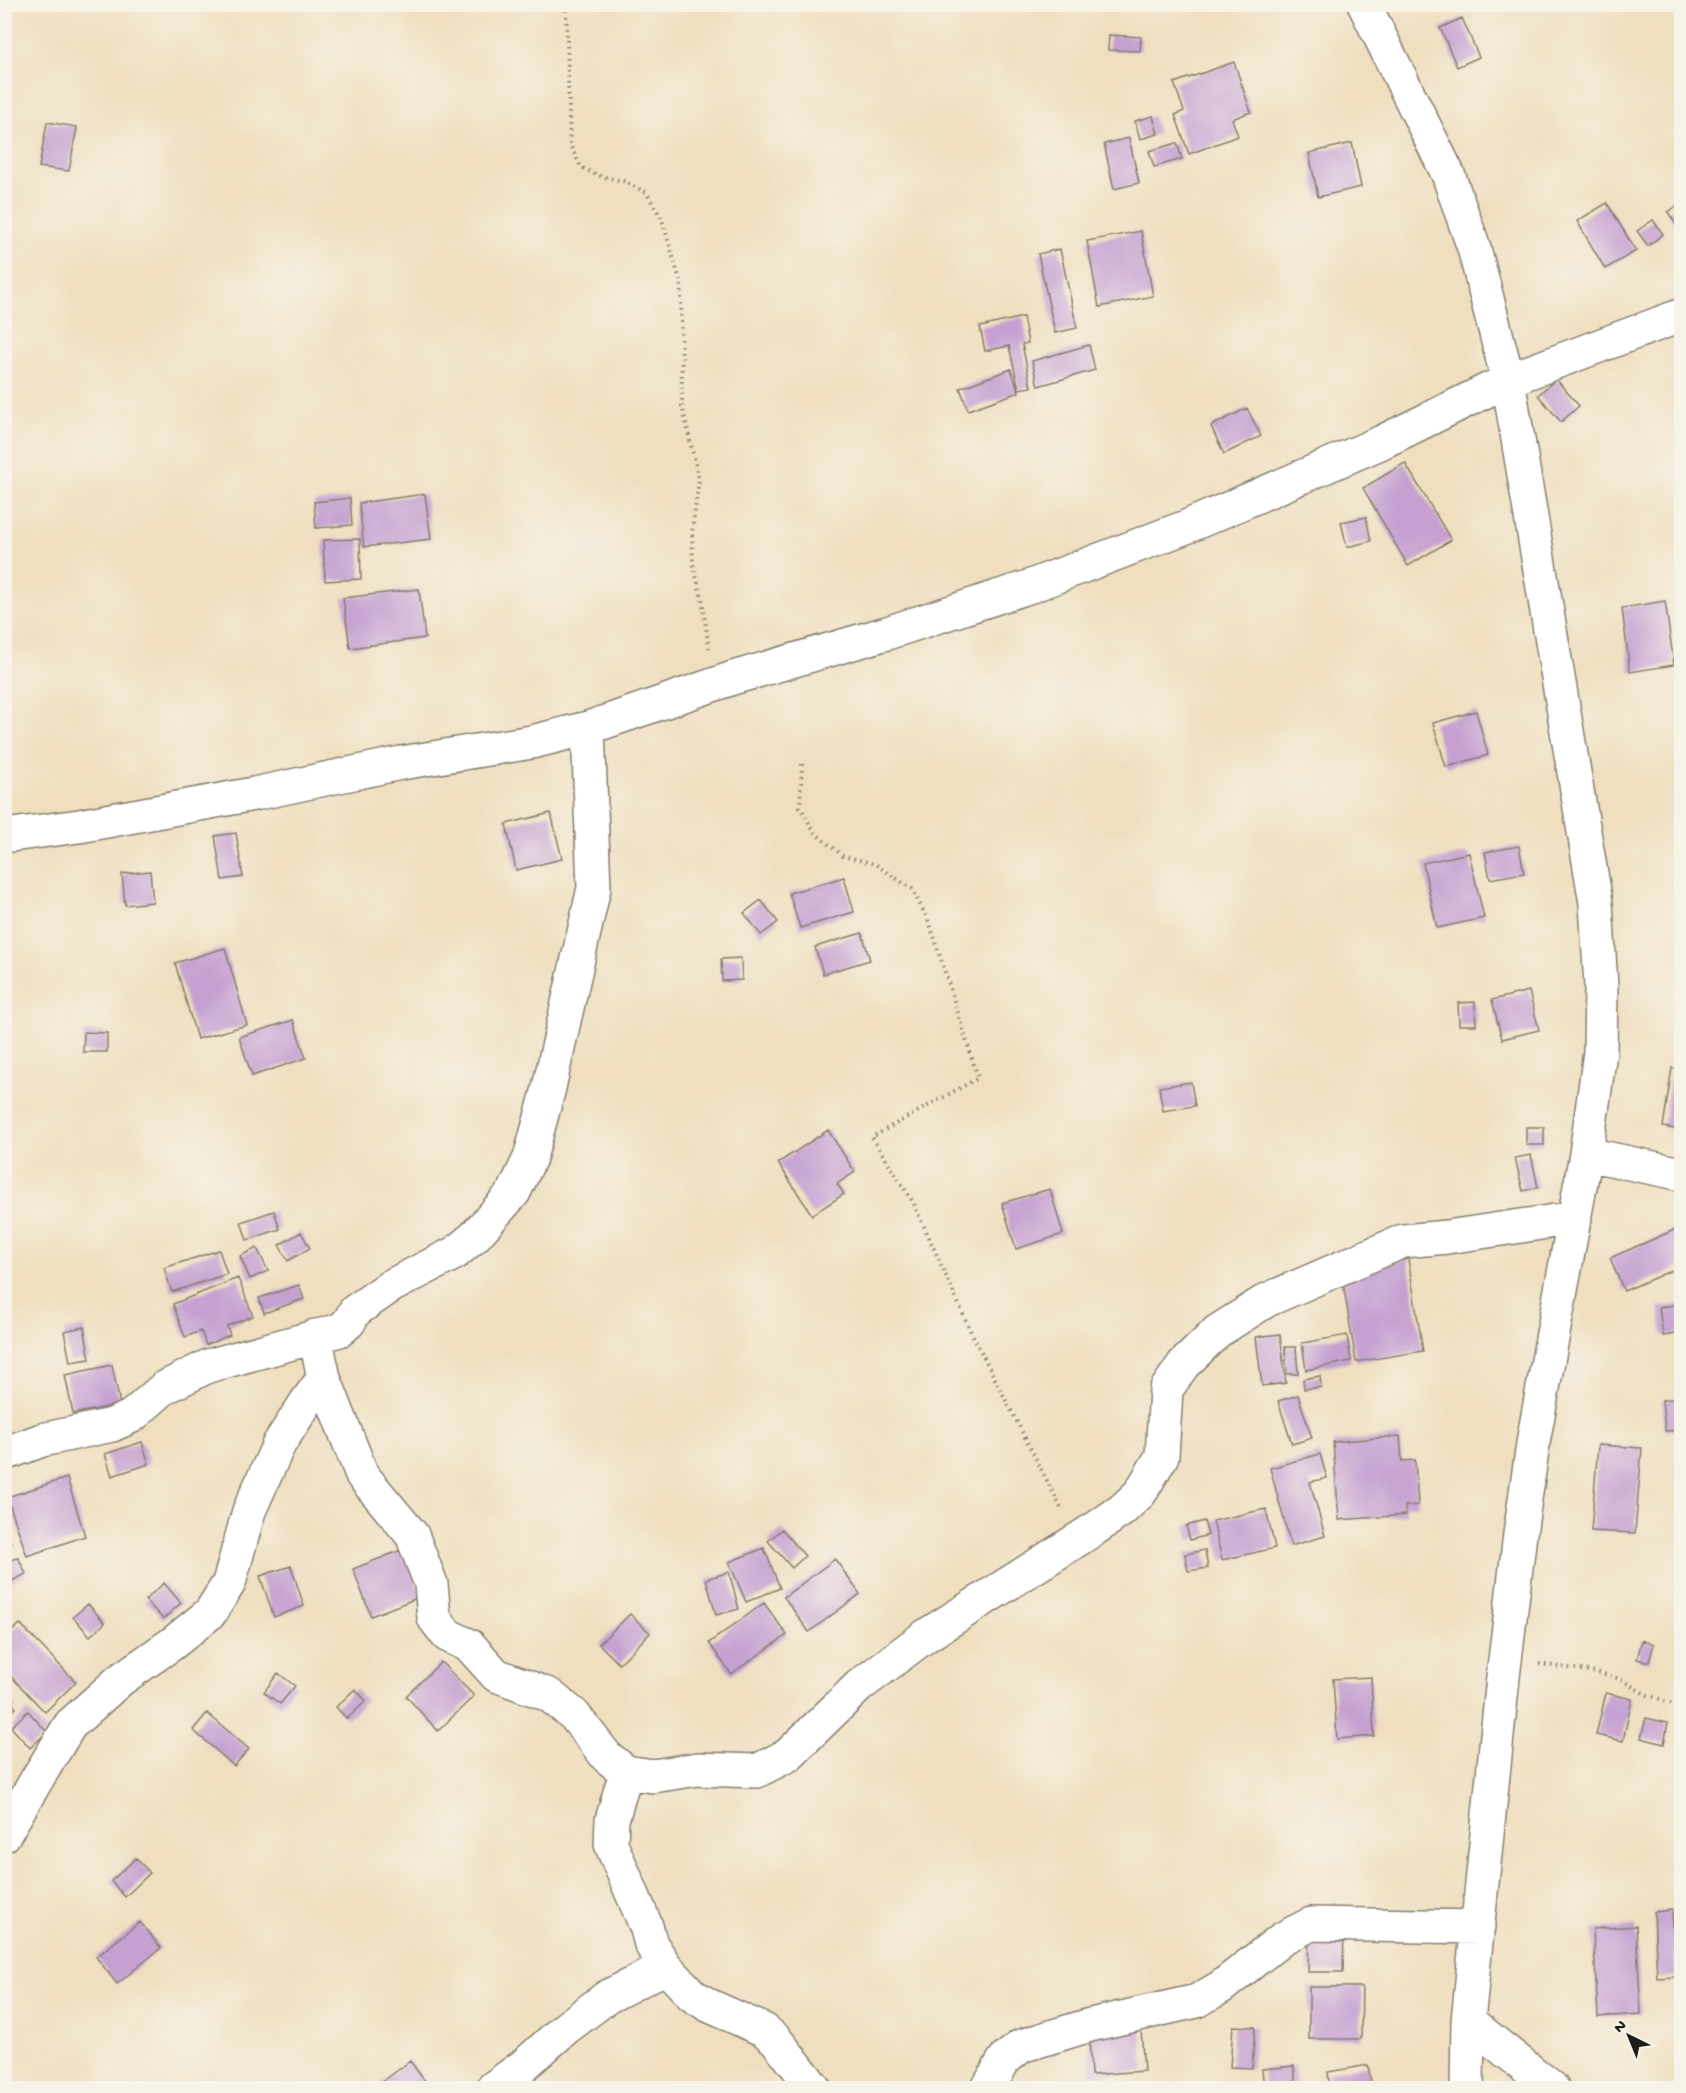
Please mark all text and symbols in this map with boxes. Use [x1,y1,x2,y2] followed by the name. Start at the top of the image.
[1599,2006,1659,2066] north arrow
[1611,2017,1632,2038] text: N

